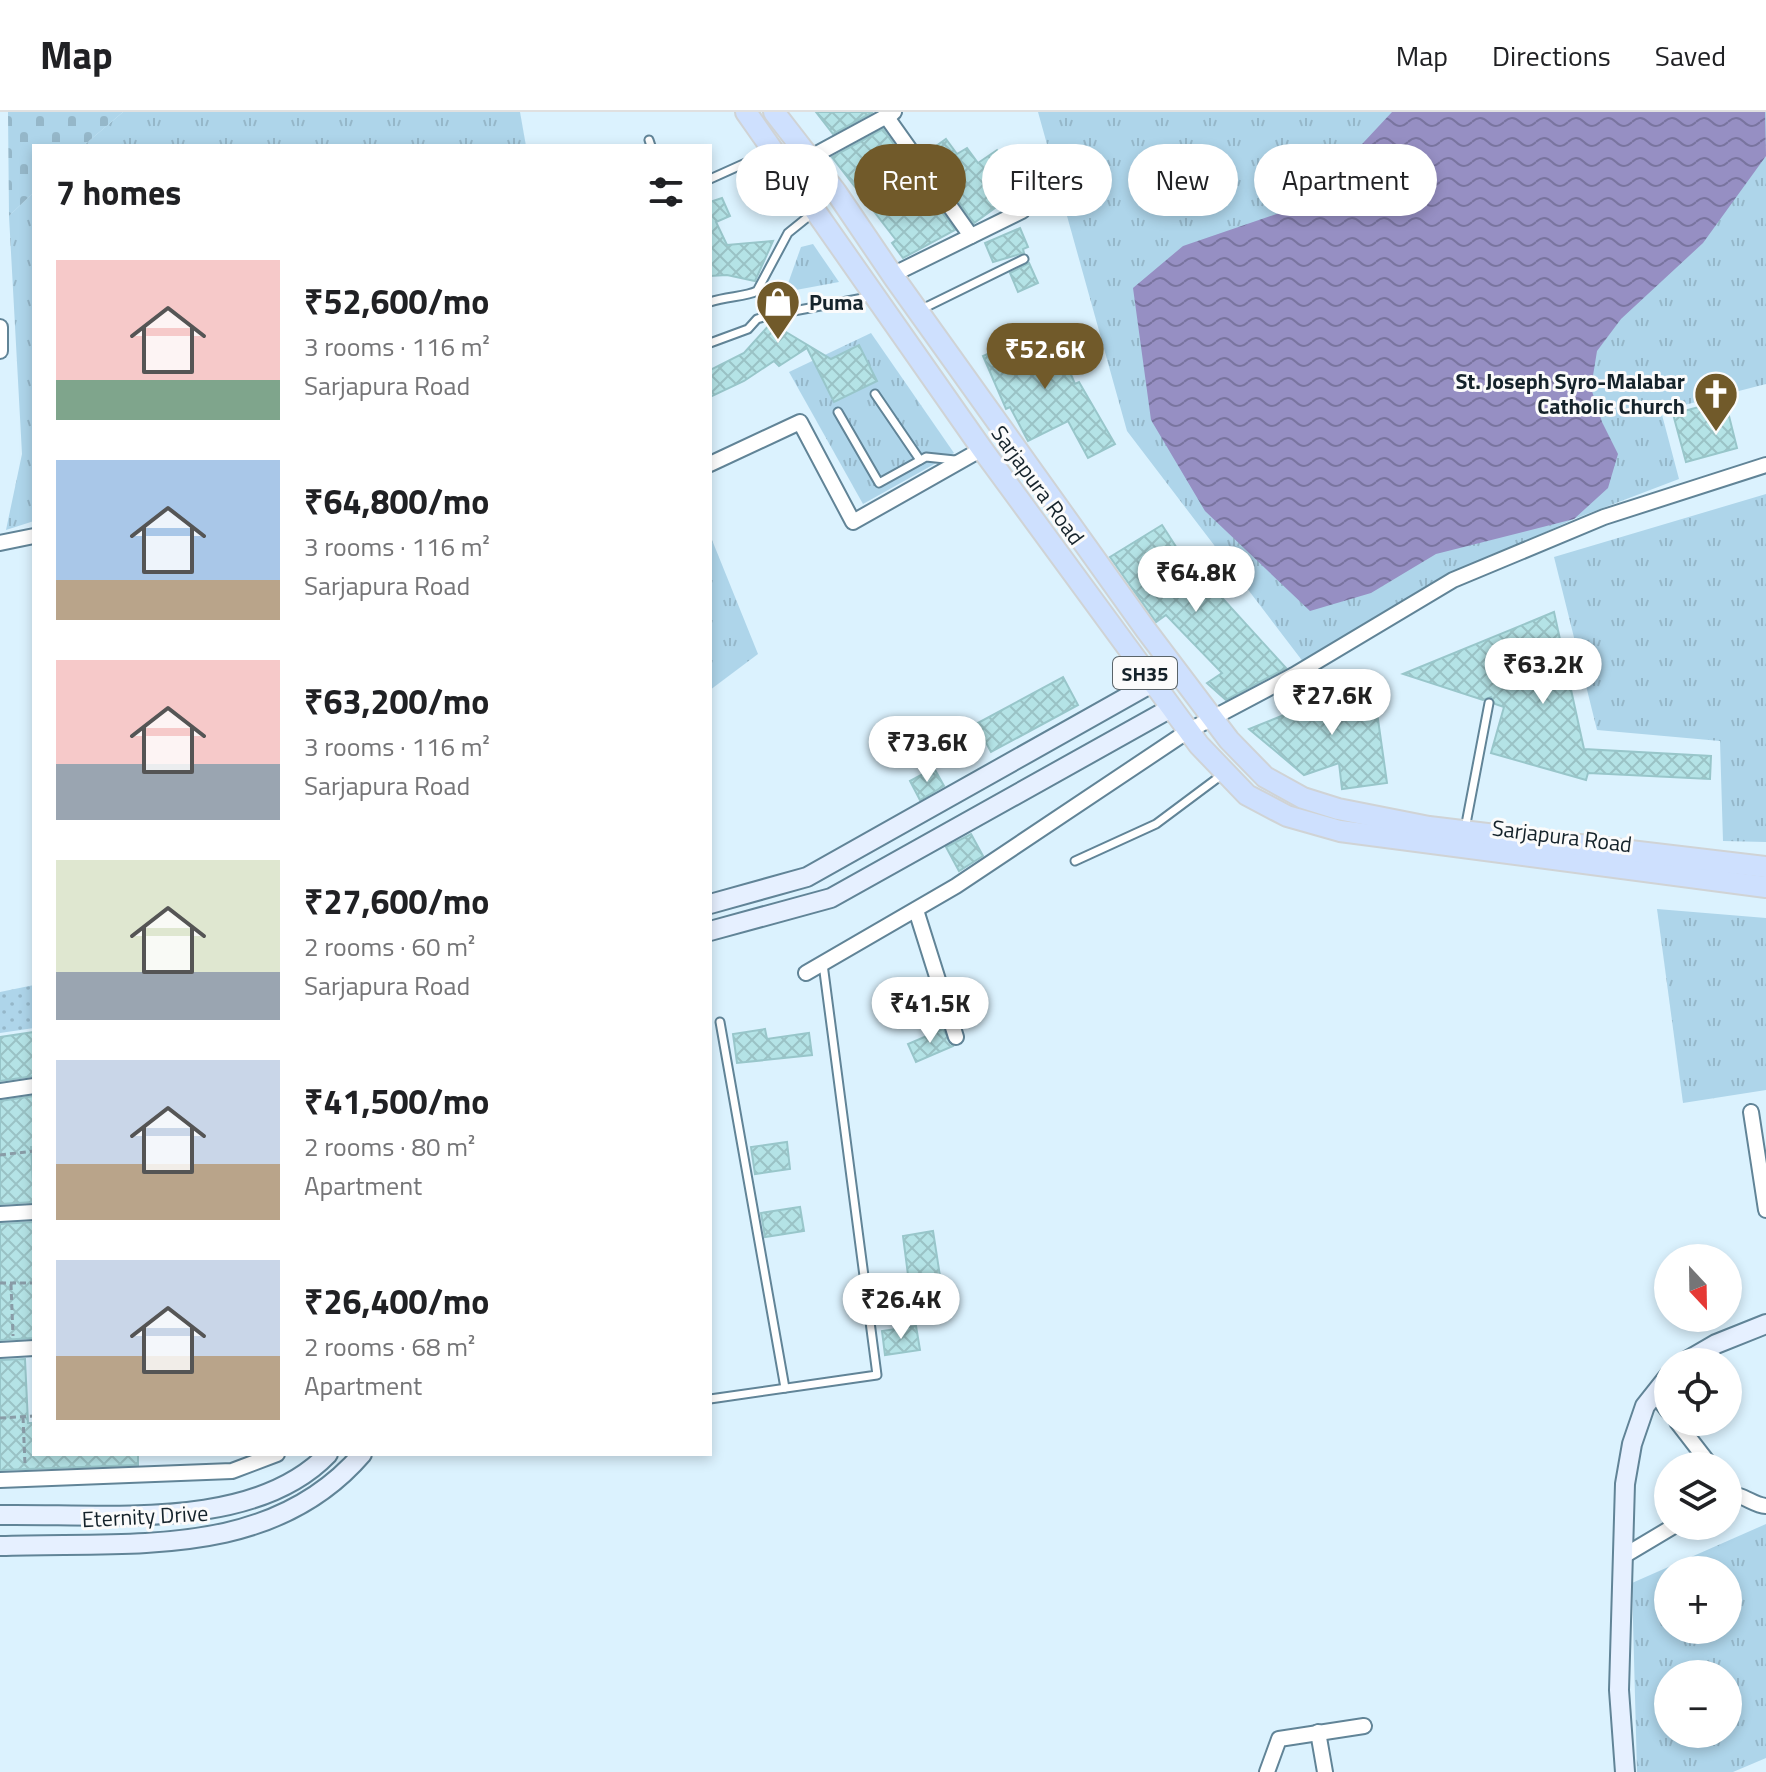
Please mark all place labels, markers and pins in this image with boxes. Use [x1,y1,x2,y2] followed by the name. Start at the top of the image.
[754,278,802,341] shop icon: Puma
[809,285,864,319] place label: Puma
[980,323,1110,391] pin: ₹52.6K
[1455,364,1685,423] place label: St. Joseph Syro-Malabar Catholic Church
[1692,370,1740,433] church icon: St. Joseph Syro-Malabar Catholic Church
[1131,546,1261,614] pin: ₹64.8K
[1478,638,1608,706] pin: ₹63.2K
[1267,669,1397,737] pin: ₹27.6K
[862,716,992,784] pin: ₹73.6K
[865,977,995,1045] pin: ₹41.5K
[836,1273,966,1341] pin: ₹26.4K

